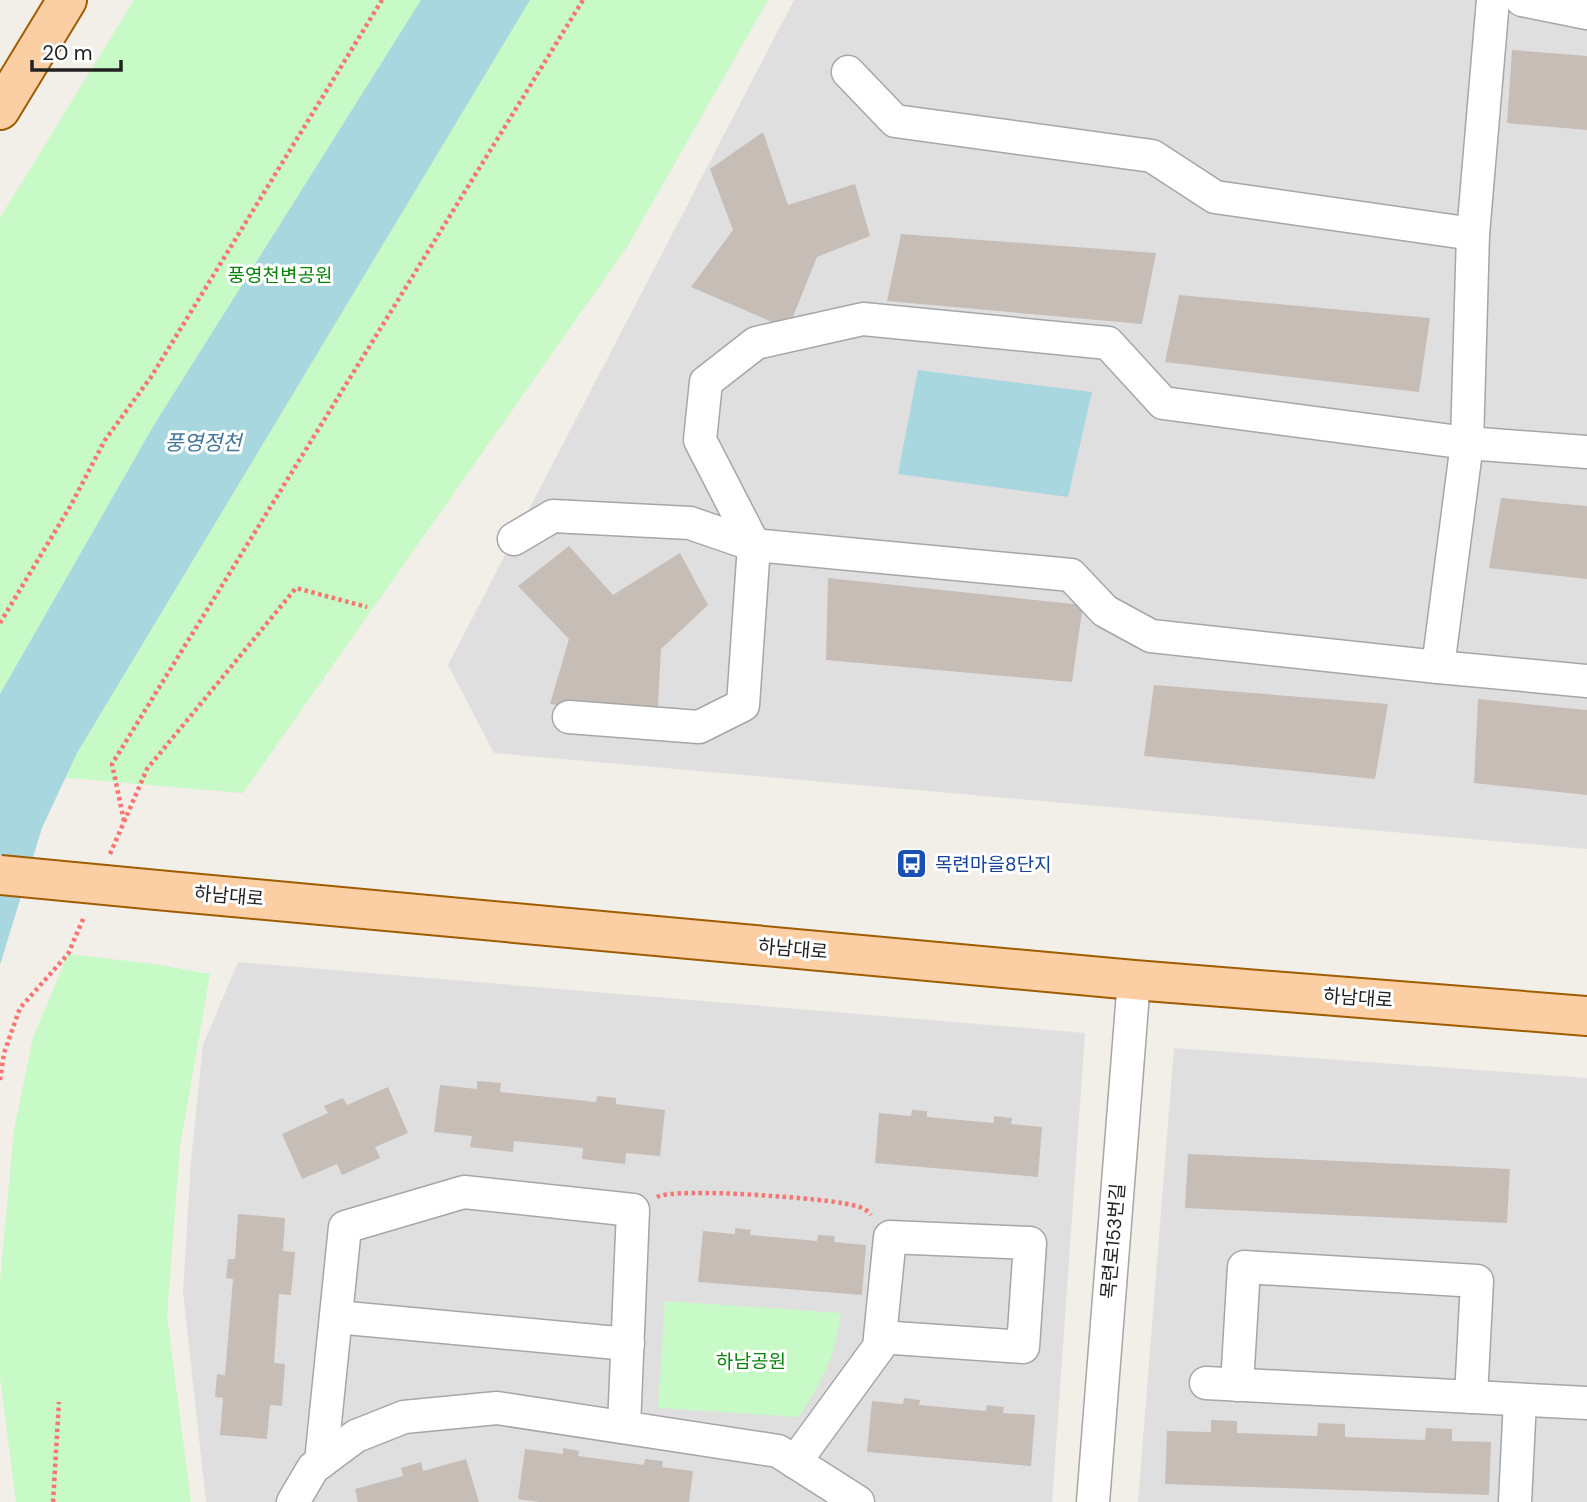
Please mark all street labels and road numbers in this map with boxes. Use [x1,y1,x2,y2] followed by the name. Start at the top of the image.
[193,881,265,911] street label: 하남대로
[757,934,829,964] street label: 하남대로
[1322,983,1394,1013] street label: 하남대로
[1095,1182,1131,1300] street label: 목련로153번길

